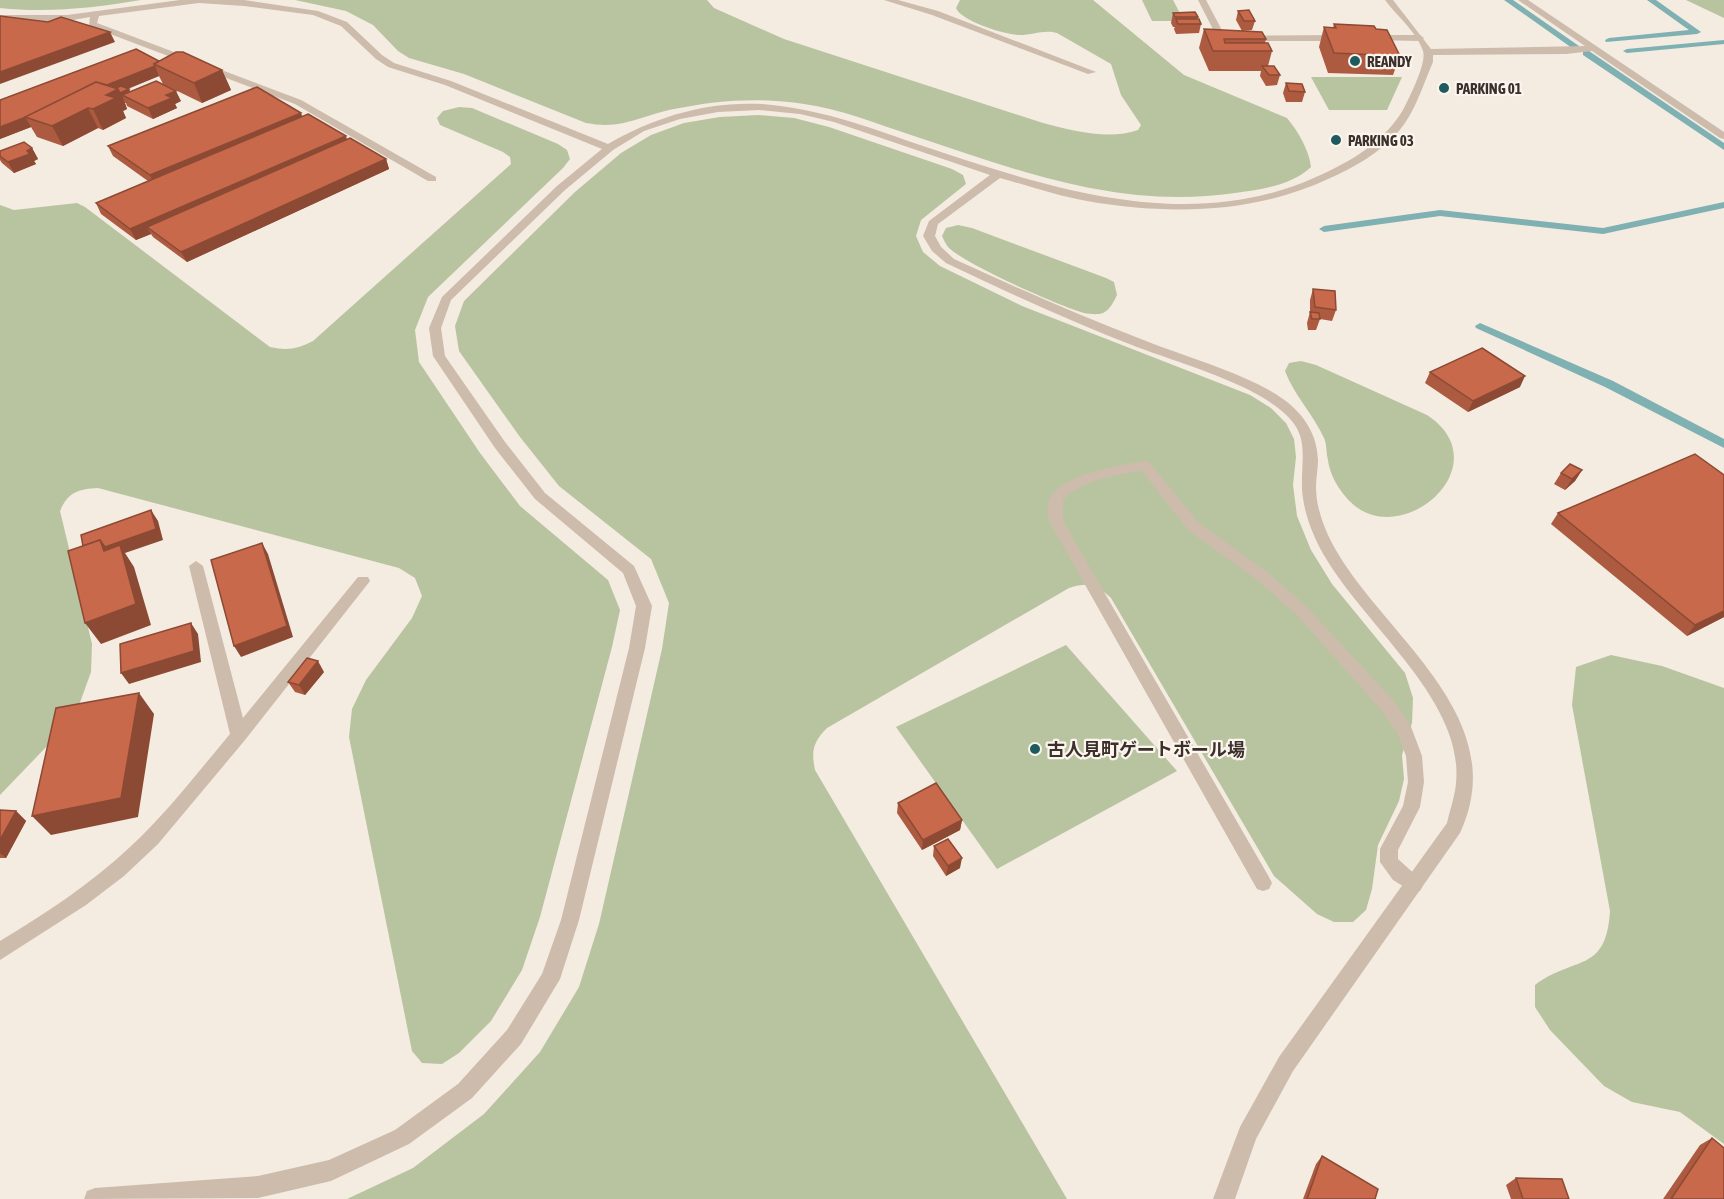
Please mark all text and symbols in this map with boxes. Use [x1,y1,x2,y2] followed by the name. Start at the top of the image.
[1367,53,1412,70] place label: REANDY
[1348,54,1362,68] marker: REANDY
[1456,80,1522,97] place label: PARKING 01
[1437,81,1451,95] marker: PARKING 01
[1348,132,1414,149] place label: PARKING 03
[1329,133,1343,147] marker: PARKING 03
[1047,739,1245,760] place label: 古人見町ゲートボール場
[1028,742,1042,756] marker: 古人見町ゲートボール場

